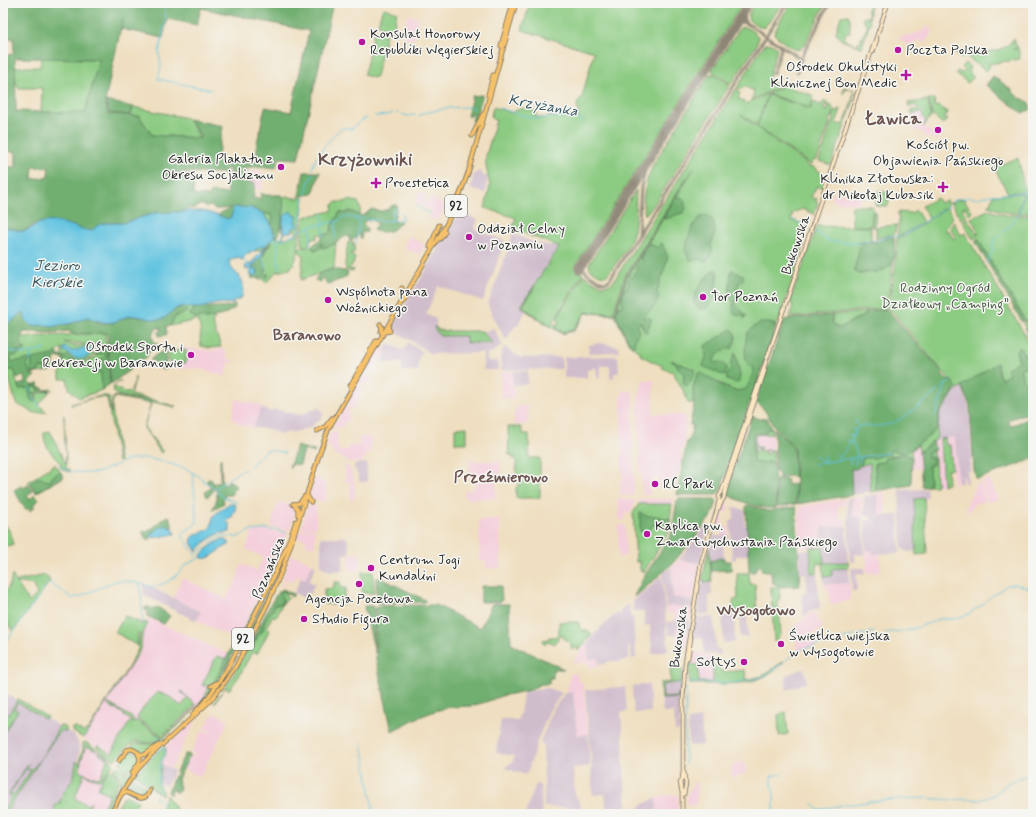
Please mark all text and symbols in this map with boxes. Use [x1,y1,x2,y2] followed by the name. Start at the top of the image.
[370,25,494,59] place label: Konsulat Honorowy Republiki Węgierskiej
[357,37,367,47] marker: Konsulat Honorowy Republiki Węgierskiej
[906,41,988,59] place label: Poczta Polska
[893,45,903,55] marker: Poczta Polska
[771,58,897,92] place label: Ośrodek Okulistyki Klinicznej Bon Medic
[900,69,912,81] marker: Ośrodek Okulistyki Klinicznej Bon Medic
[507,90,580,122] water label: Krzyżanka
[865,107,923,131] district label: Ławica
[933,125,943,135] marker: Kościół pw. Objawienia Pańskiego
[873,136,1003,171] place label: Kościół pw. Objawienia Pańskiego
[318,148,412,172] district label: Krzyżowniki
[162,150,273,184] place label: Galeria Plakatu z Okresu Socjalizmu
[276,162,286,172] marker: Galeria Plakatu z Okresu Socjalizmu
[820,170,934,204] place label: Klinika Złotowska: dr Mikołaj Kubasik
[385,174,449,192] place label: Proestetica
[370,177,382,189] marker: Proestetica
[937,181,949,193] marker: Klinika Złotowska: dr Mikołaj Kubasik
[445,195,467,217] road number: 92
[777,212,815,277] street label: Bukowska
[477,220,565,254] place label: Oddział Celny w Poznaniu
[464,232,474,242] marker: Oddział Celny w Poznaniu
[31,256,83,293] water label: Jezioro Kierskie
[881,279,1009,315] park label: Rodzinny Ogród Działkowy „Camping”
[336,283,428,317] place label: Wspólnota pana Woźnickiego
[711,288,778,306] place label: Tor Poznań
[698,292,708,302] marker: Tor Poznań
[323,295,333,305] marker: Wspólnota pana Woźnickiego
[273,325,341,346] district label: Baranowo
[43,338,183,372] place label: Ośrodek Sportu i Rekreacji w Baranowie
[186,350,196,360] marker: Ośrodek Sportu i Rekreacji w Baranowie
[454,467,548,488] district label: Przeźmierowo
[663,475,714,493] place label: RC Park
[650,479,660,489] marker: RC Park
[655,517,837,552] place label: Kaplica pw. Zmartwychwstania Pańskiego
[642,529,652,539] marker: Kaplica pw. Zmartwychwstania Pańskiego
[248,534,290,602] street label: Poznańska
[379,551,460,585] place label: Centrum Jogi Kundalini
[366,563,376,573] marker: Centrum Jogi Kundalini
[354,579,364,589] marker: Agencja Pocztowa
[305,590,414,608] place label: Agencja Pocztowa
[716,600,796,622] district label: Wysogotowo
[666,604,692,669] street label: Bukowska
[312,610,389,630] place label: Studio Figura
[299,614,309,624] marker: Studio Figura
[789,627,890,663] place label: Świetlica wiejska w Wysogotowie
[232,628,254,650] road number: 92
[776,639,786,649] marker: Świetlica wiejska w Wysogotowie
[697,653,736,671] place label: Sołtys
[739,657,749,667] marker: Sołtys

